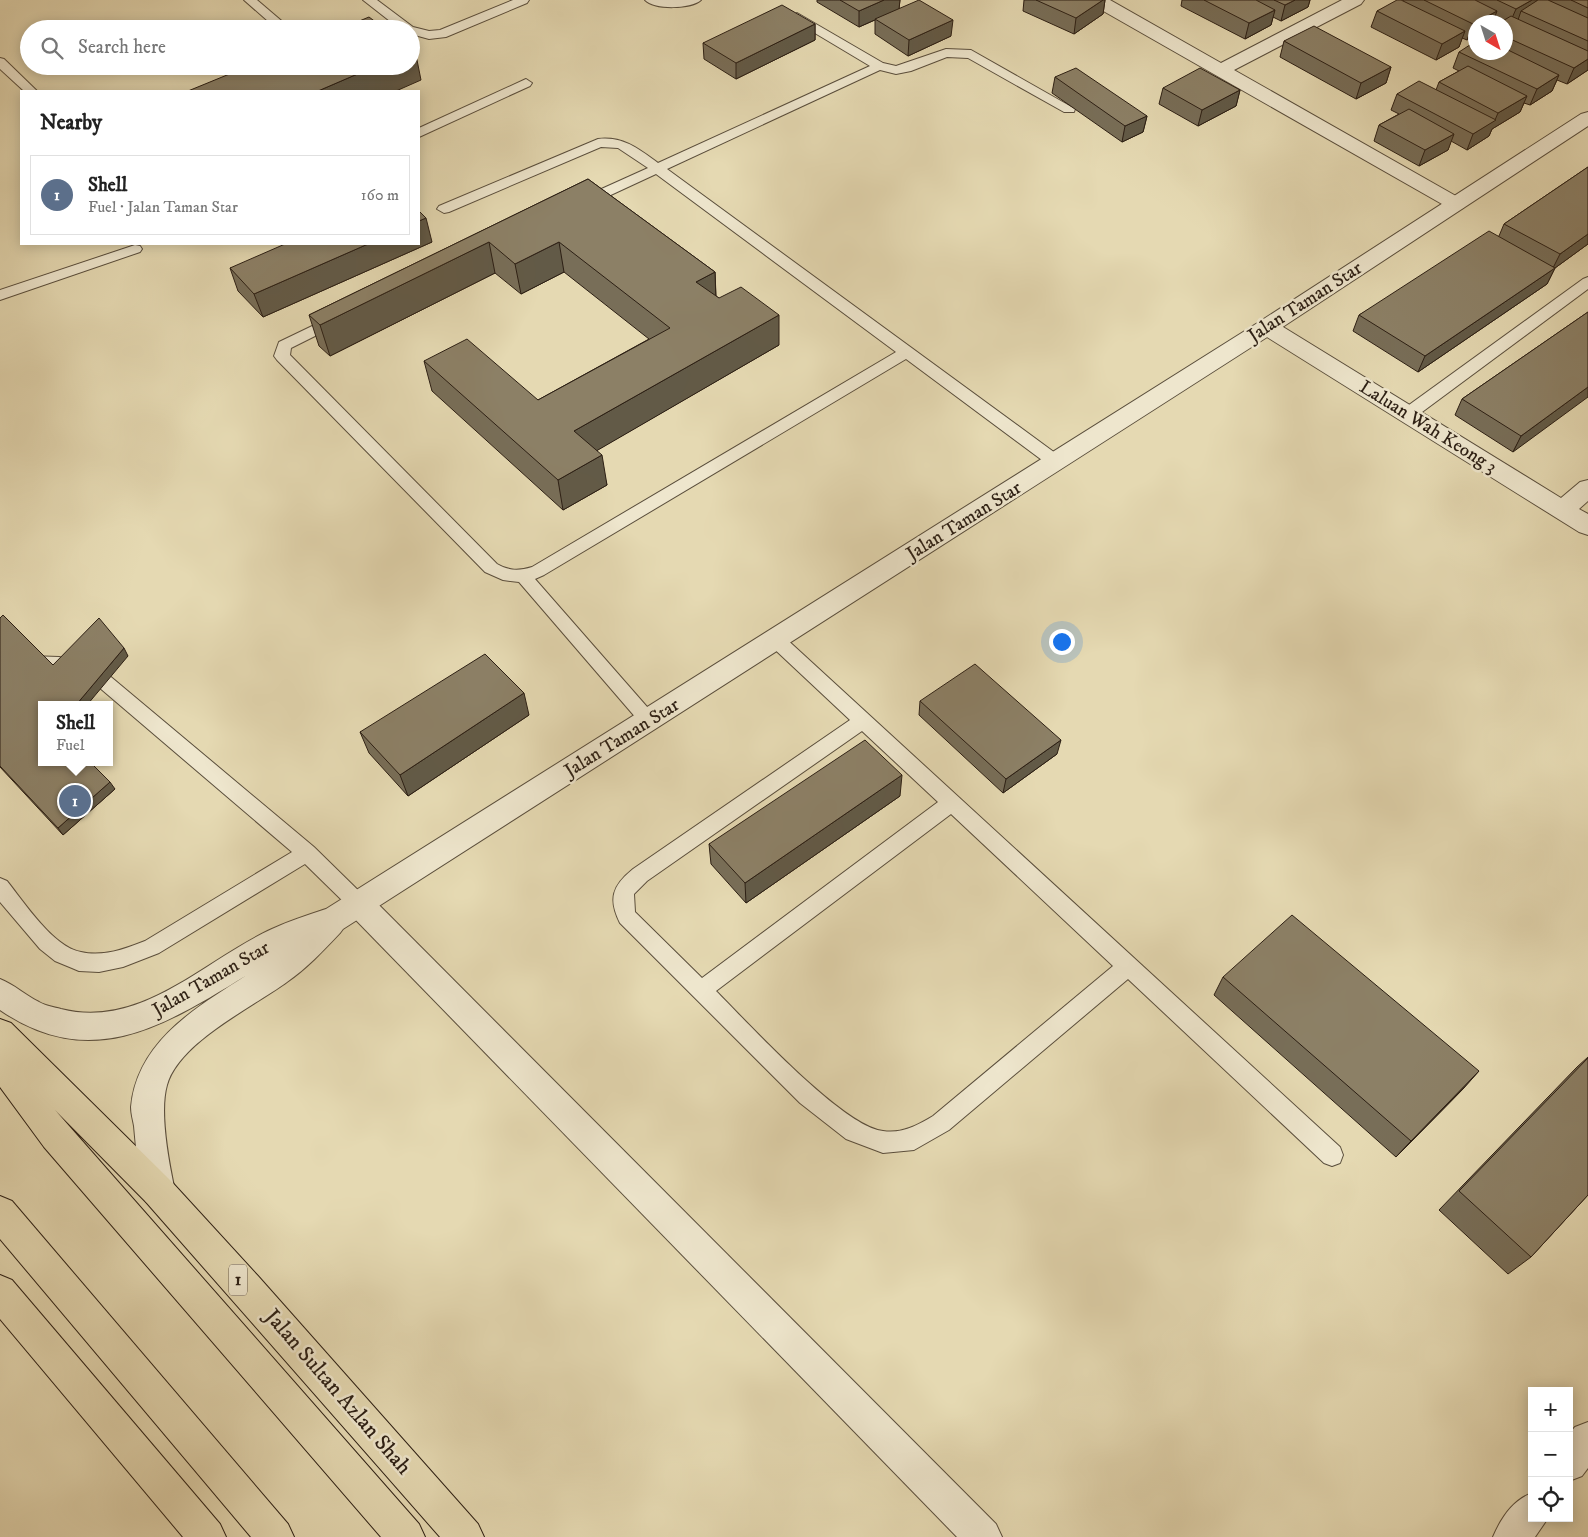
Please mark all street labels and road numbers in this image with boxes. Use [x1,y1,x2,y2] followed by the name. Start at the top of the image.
[1242,257,1366,349] street label: Jalan Taman Star
[1355,375,1501,479] street label: Laluan Wah Keong 3
[901,476,1026,567] street label: Jalan Taman Star
[559,693,684,784] street label: Jalan Taman Star
[147,936,274,1023] street label: Jalan Taman Star
[229,1264,247,1296] road number: 1
[257,1302,418,1481] street label: Jalan Sultan Azlan Shah

